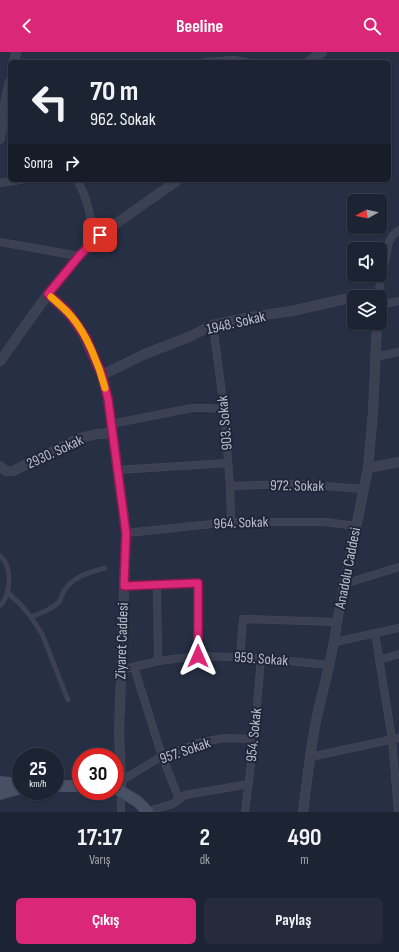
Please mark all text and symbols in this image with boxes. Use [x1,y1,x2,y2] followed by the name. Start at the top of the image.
[16,15,38,37] icon: back
[361,15,383,37] icon: search
[176,16,223,37] text: Beeline
[90,75,138,108] text: 70 m
[24,76,76,128] icon: left
[90,109,156,130] text: 962. Sokak
[61,152,83,174] icon: right
[24,154,53,173] text: Sonra
[347,194,387,234] north arrow
[347,194,387,330] map controls
[83,218,117,252] pin
[89,224,111,246] icon: arrive
[347,242,387,282] button: sound
[347,290,387,330] button: layers
[205,307,268,339] street label: 1948. Sokak
[213,395,237,451] street label: 903. Sokak
[24,431,87,473] street label: 2930. Sokak
[270,476,324,496] street label: 972. Sokak
[213,513,269,533] street label: 964. Sokak
[331,526,365,611] street label: Anadolu Caddesi
[111,602,133,680] street label: Ziyaret Caddesi
[177,635,219,677] position arrow
[233,648,289,670] street label: 959. Sokak
[242,707,266,763] street label: 954. Sokak
[157,733,213,769] street label: 957. Sokak
[72,748,124,800] speed limit sign: 30
[29,757,47,781] text: 25
[29,778,47,790] text: km/h
[77,823,122,852] text: 17:17
[200,823,210,852] text: 2
[288,823,322,852] text: 490
[89,852,110,868] text: Varış
[200,852,210,868] text: dk
[300,852,309,868] text: m
[16,898,196,944] button: Çıkış
[204,898,383,944] button: Paylaş

